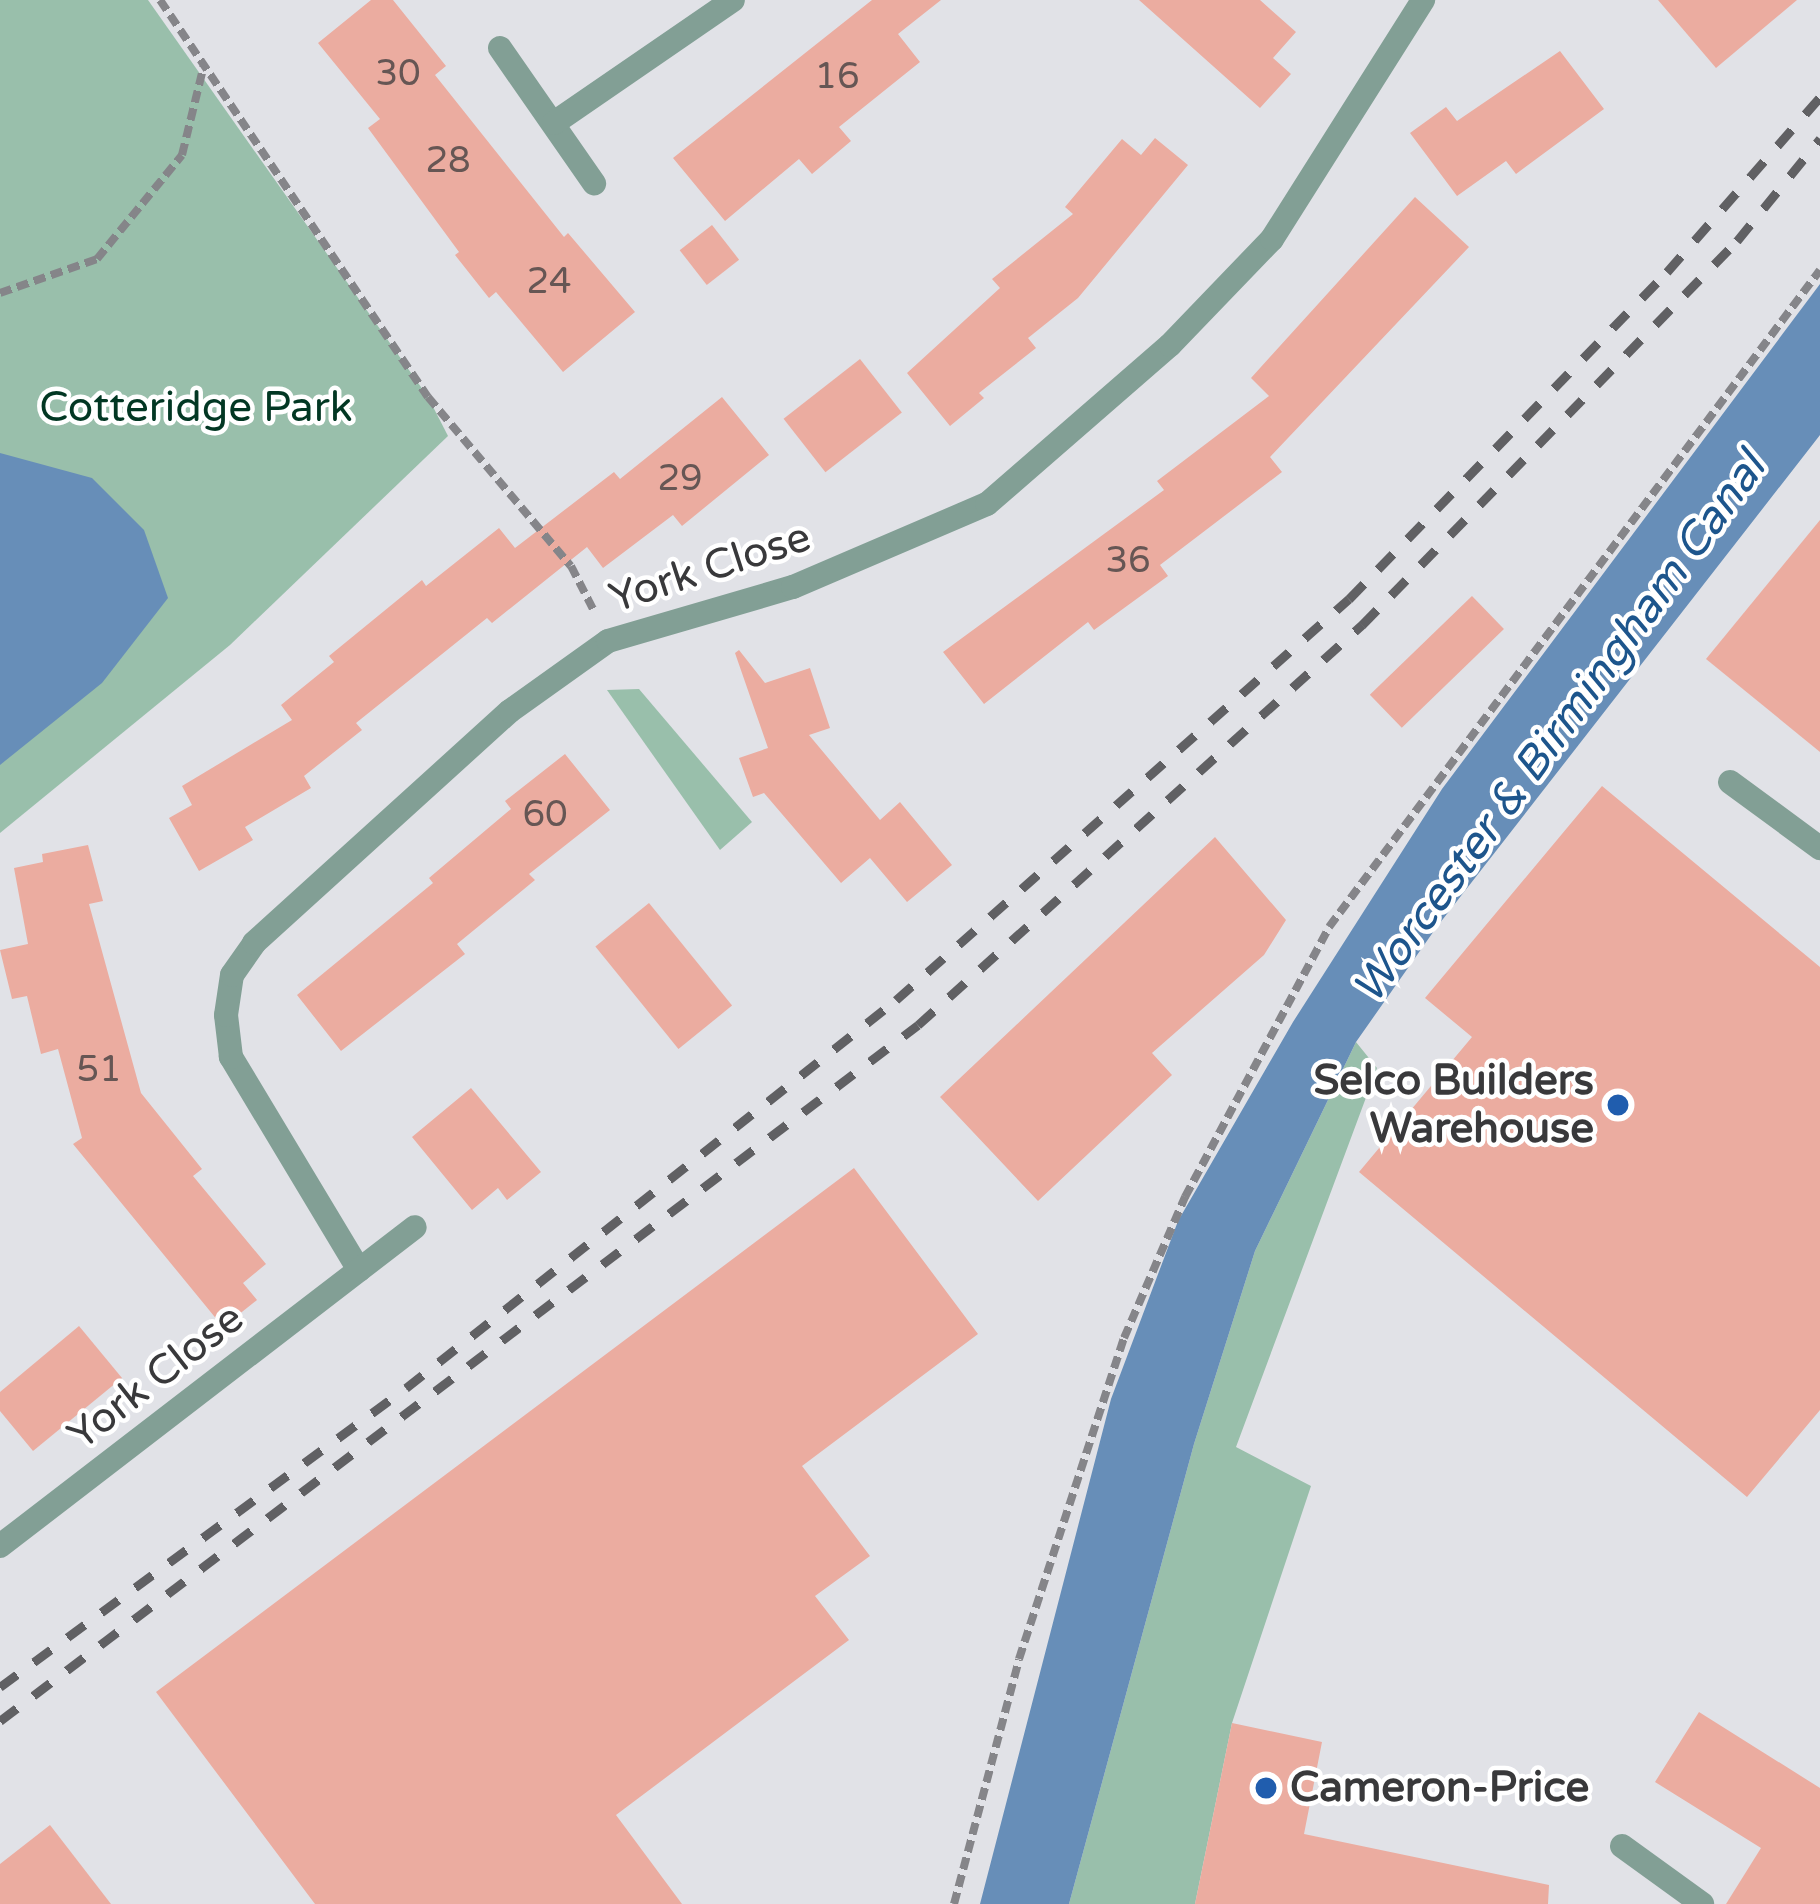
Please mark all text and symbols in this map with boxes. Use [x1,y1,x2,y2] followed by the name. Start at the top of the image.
[375,52,421,96] house number: 30
[814,55,860,99] house number: 16
[425,139,471,183] house number: 28
[526,260,572,304] house number: 24
[39,383,353,433] park label: Cotteridge Park
[1342,443,1778,1015] water label: Worcester & Birmingham Canal
[657,457,703,501] house number: 29
[603,512,817,624] street label: York Close
[1105,539,1151,583] house number: 36
[522,793,568,837] house number: 60
[76,1048,122,1092] house number: 51
[1313,1056,1594,1154] place label: Selco Builders Warehouse
[1605,1092,1631,1118] marker: Selco Builders Warehouse
[58,1293,254,1461] street label: York Close
[1290,1763,1589,1813] place label: Cameron-Price
[1253,1775,1279,1801] marker: Cameron-Price

